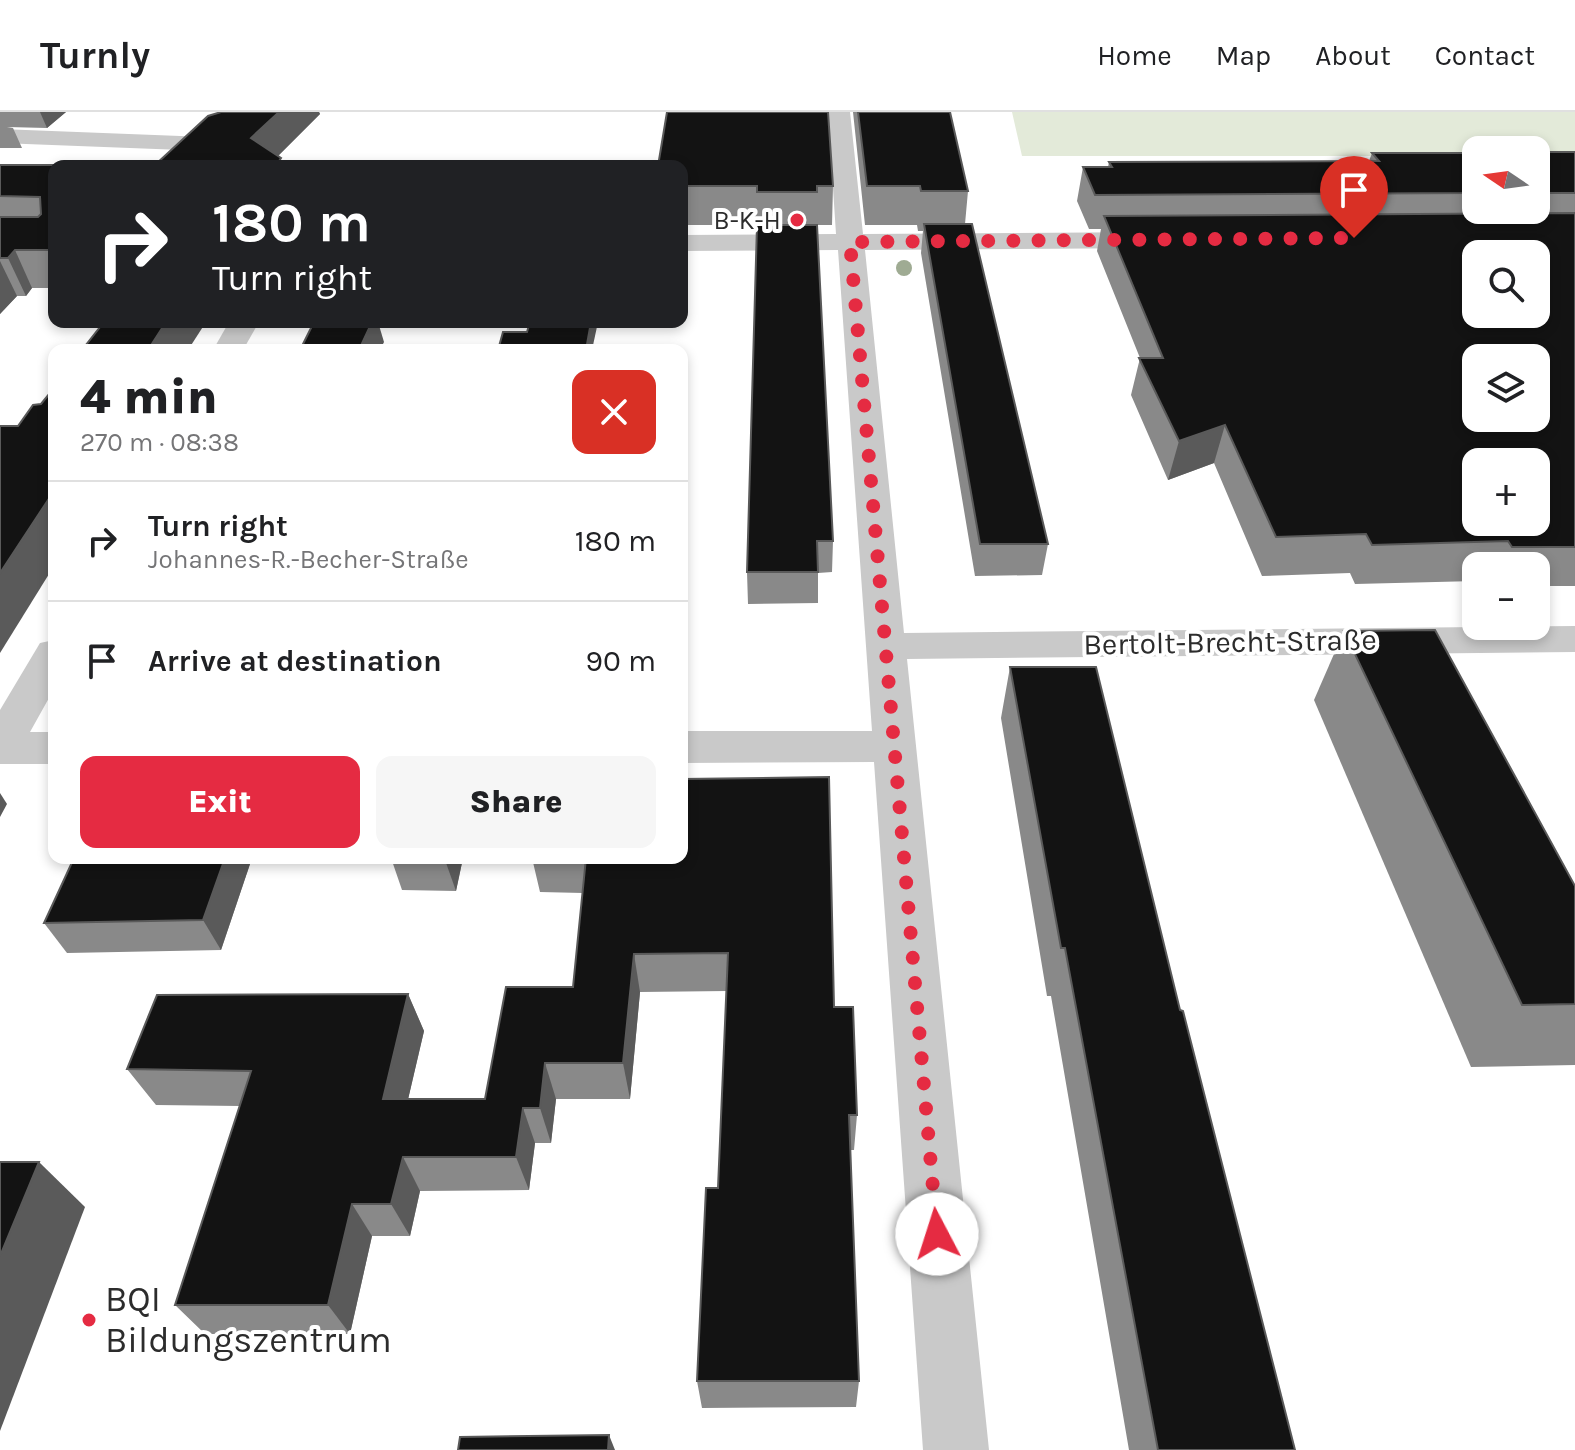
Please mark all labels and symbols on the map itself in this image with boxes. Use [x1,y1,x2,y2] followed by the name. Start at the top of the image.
[1462,136,1550,224] north arrow
[1320,156,1388,238] pin
[714,205,781,236] place label: B-K-H
[788,211,806,229] marker: B-K-H
[1083,621,1377,663] street label: Bertolt-Brecht-Straße
[895,1192,979,1276] position arrow
[105,1278,392,1361] place label: BQI Bildungszentrum
[80,1311,98,1329] marker: BQI Bildungszentrum

